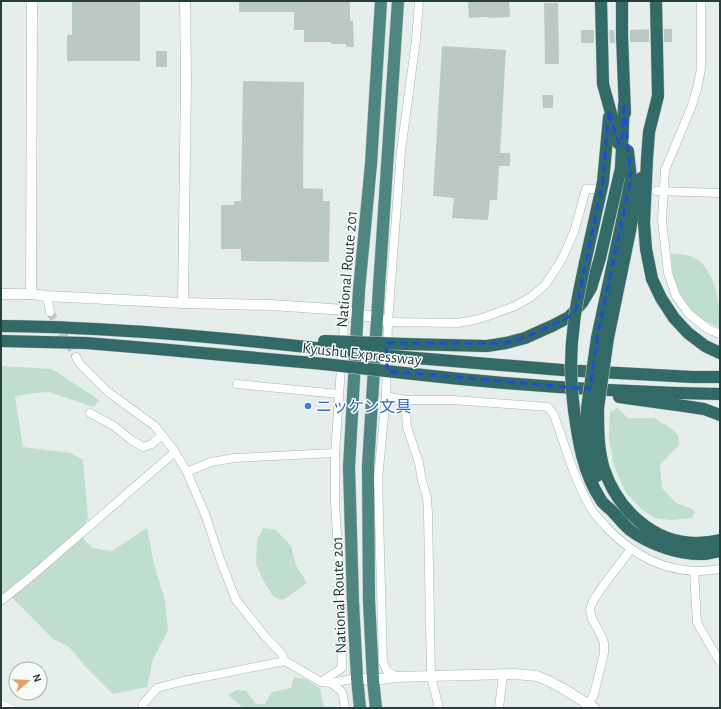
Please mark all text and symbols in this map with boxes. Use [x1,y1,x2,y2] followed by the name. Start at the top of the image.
[334,210,360,328] street label: National Route 201
[301,340,423,369] street label: Kyushu Expressway
[316,399,412,415] place label: ニッケン文具
[303,401,313,411] marker: ニッケン文具
[329,536,349,654] street label: National Route 201
[8,661,48,701] north arrow
[31,672,43,683] text: N

